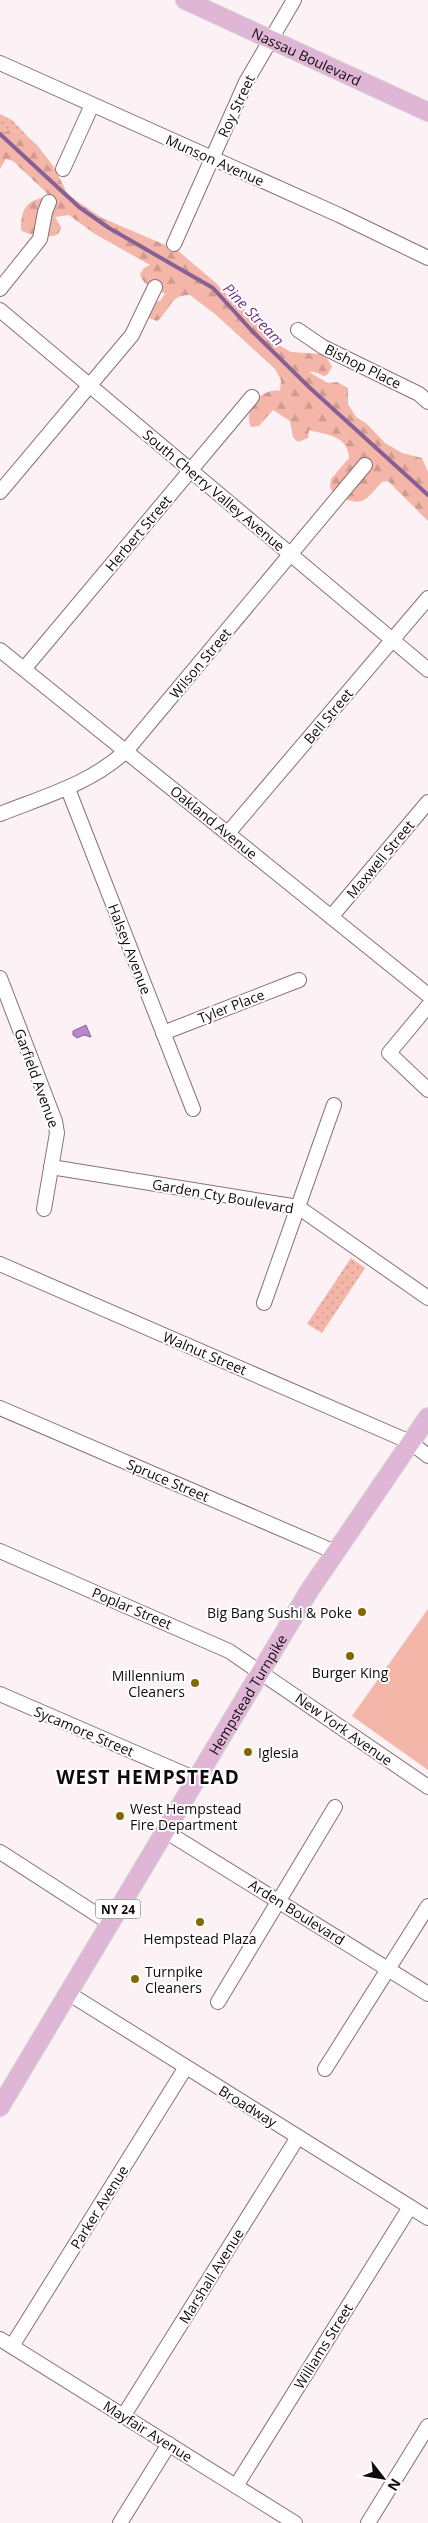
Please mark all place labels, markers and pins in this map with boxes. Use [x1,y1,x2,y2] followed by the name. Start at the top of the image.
[207,1603,352,1622] place label: Big Bang Sushi & Poke
[356,1606,368,1618] marker: Big Bang Sushi & Poke
[344,1650,356,1662] marker: Burger King
[312,1663,389,1682] place label: Burger King
[112,1666,185,1701] place label: Millennium Cleaners
[189,1677,201,1689] marker: Millennium Cleaners
[258,1743,299,1762] place label: Iglesia
[242,1746,254,1758] marker: Iglesia
[130,1799,242,1834] place label: West Hempstead Fire Department
[114,1810,126,1822] marker: West Hempstead Fire Department
[194,1916,206,1928] marker: Hempstead Plaza
[143,1929,257,1948] place label: Hempstead Plaza
[145,1962,203,1997] place label: Turnpike Cleaners
[129,1973,141,1985] marker: Turnpike Cleaners

